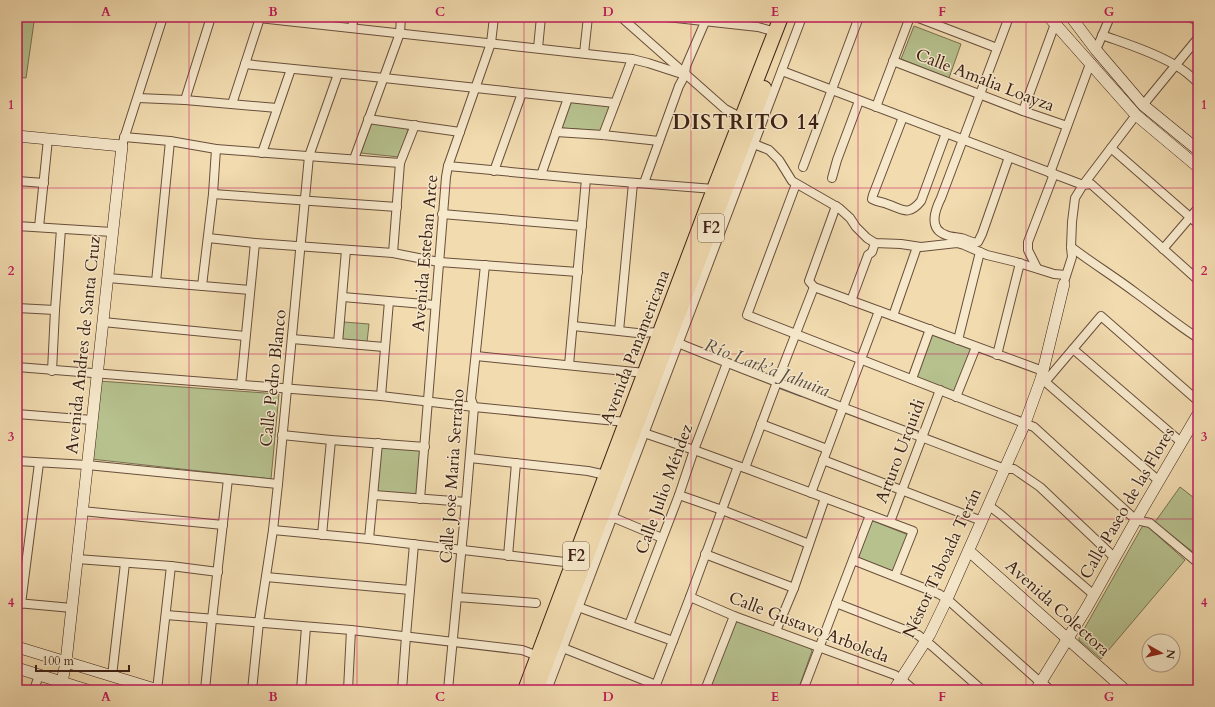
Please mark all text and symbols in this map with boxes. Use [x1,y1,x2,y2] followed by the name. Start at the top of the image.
[101,3,111,21] text: A
[268,3,278,21] text: B
[435,3,445,21] text: C
[602,3,614,21] text: D
[771,3,779,21] text: E
[938,3,946,21] text: F
[1104,3,1115,21] text: G
[912,43,1058,117] street label: Calle Amalia Loayza
[8,96,14,114] text: 1
[1201,96,1207,114] text: 1
[672,108,820,137] district label: DISTRITO 14
[407,174,443,332] street label: Avenida Esteban Arce
[698,214,724,242] road number: F2
[60,234,106,455] street label: Avenida Andres de Santa Cruz
[8,262,15,280] text: 2
[1201,262,1208,280] text: 2
[595,266,675,427] street label: Avenida Panamericana
[254,308,292,448] street label: Calle Pedro Blanco
[701,333,833,403] water label: Río Lark’a Jahuira
[434,388,470,564] street label: Calle Jose Maria Serrano
[870,395,931,507] street label: Arturo Urquidi
[630,420,698,557] street label: Calle Julio Méndez
[1074,423,1180,583] street label: Calle Paseo de las Flores
[8,428,15,446] text: 3
[1201,428,1208,446] text: 3
[897,484,987,642] street label: Néstor Taboada Terán
[563,542,589,570] road number: F2
[1001,555,1116,662] street label: Avenida Colectora
[726,586,893,668] street label: Calle Gustavo Arboleda
[8,594,15,612] text: 4
[1201,594,1208,612] text: 4
[1141,633,1181,673] north arrow
[36,647,129,673] scale bar
[1162,649,1178,661] text: N
[42,653,75,669] text: 100 m
[101,688,111,706] text: A
[268,688,278,706] text: B
[435,688,445,706] text: C
[602,688,614,706] text: D
[771,688,779,706] text: E
[938,688,946,706] text: F
[1104,688,1115,706] text: G

